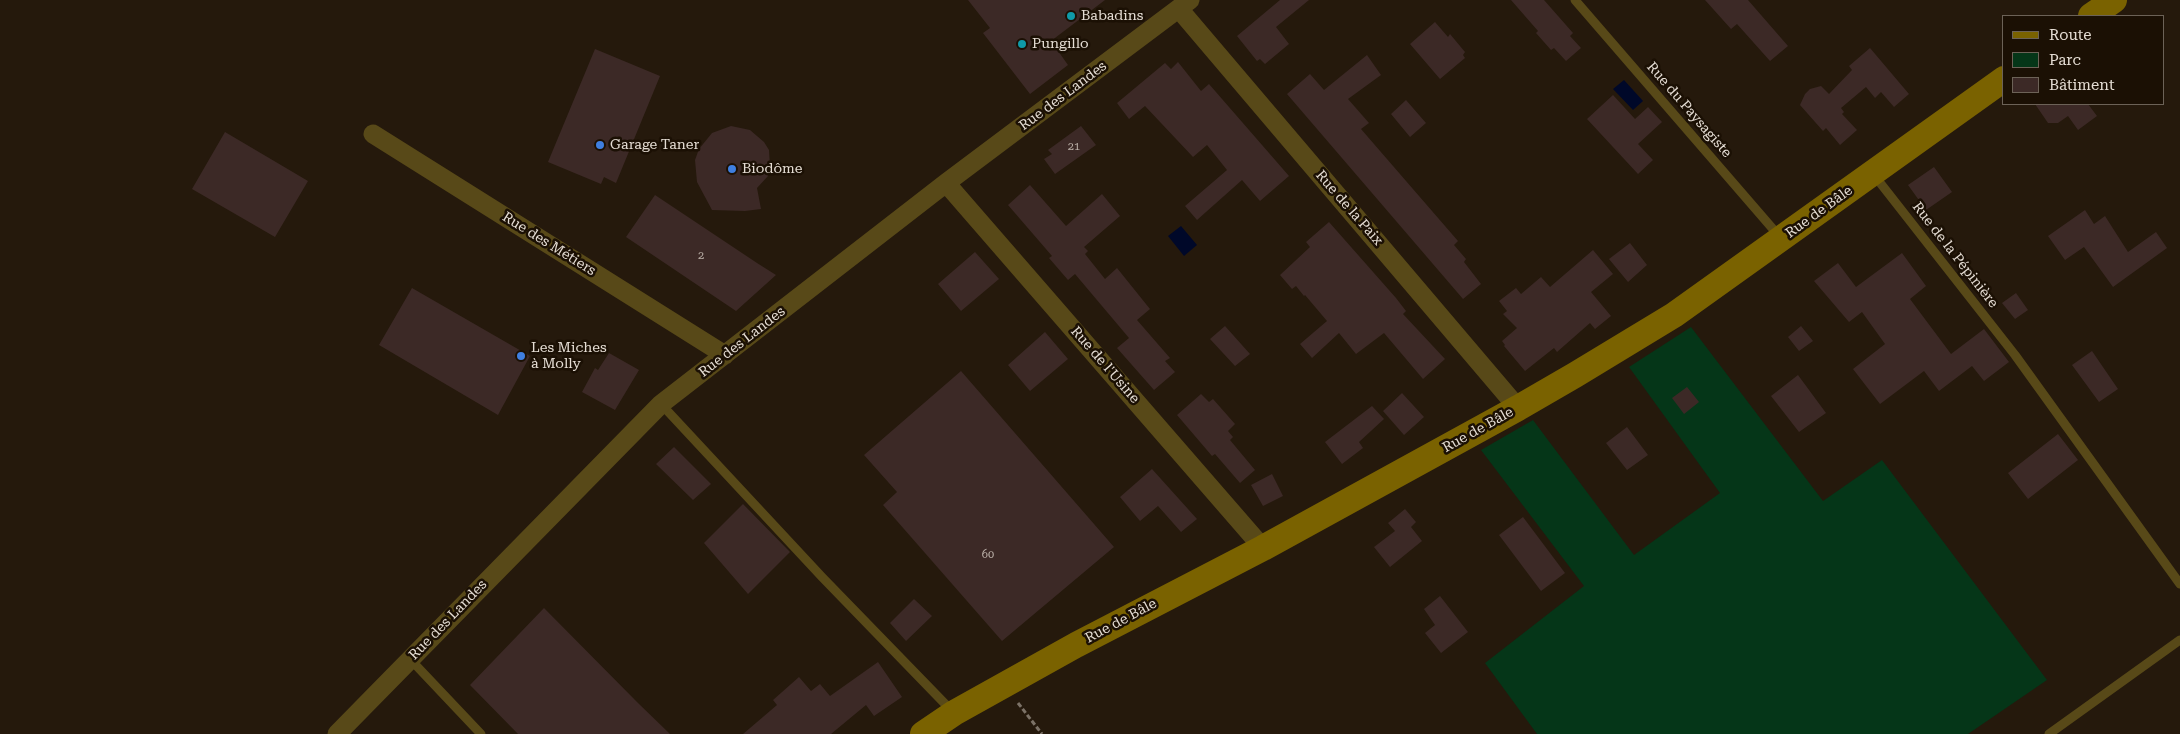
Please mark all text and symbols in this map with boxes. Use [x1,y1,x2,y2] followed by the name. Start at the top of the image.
[1081,8,1143,24] place label: Babadins
[1065,10,1077,22] marker: Babadins
[2002,15,2165,105] legend
[2049,26,2091,44] text: Route
[1032,36,1089,52] place label: Pungillo
[1016,38,1028,50] marker: Pungillo
[2049,51,2081,69] text: Parc
[1016,58,1110,134] street label: Rue des Landes
[1643,59,1735,161] street label: Rue du Paysagiste
[2049,76,2115,94] text: Bâtiment
[610,137,699,153] place label: Garage Taner
[594,139,606,151] marker: Garage Taner
[1068,140,1080,154] house number: 21
[742,161,802,177] place label: Biodôme
[726,163,738,175] marker: Biodôme
[1312,167,1386,249] street label: Rue de la Paix
[1782,182,1856,242] street label: Rue de Bâle
[1908,199,2002,311] street label: Rue de la Pépinière
[499,209,599,279] street label: Rue des Métiers
[698,249,704,263] house number: 2
[695,303,789,381] street label: Rue des Landes
[1067,323,1143,407] street label: Rue de l'Usine
[531,340,607,372] place label: Les Miches à Molly
[515,350,527,362] marker: Les Miches à Molly
[1440,404,1516,456] street label: Rue de Bâle
[982,548,994,562] house number: 60
[405,576,491,664] street label: Rue des Landes
[1082,595,1160,647] street label: Rue de Bâle

